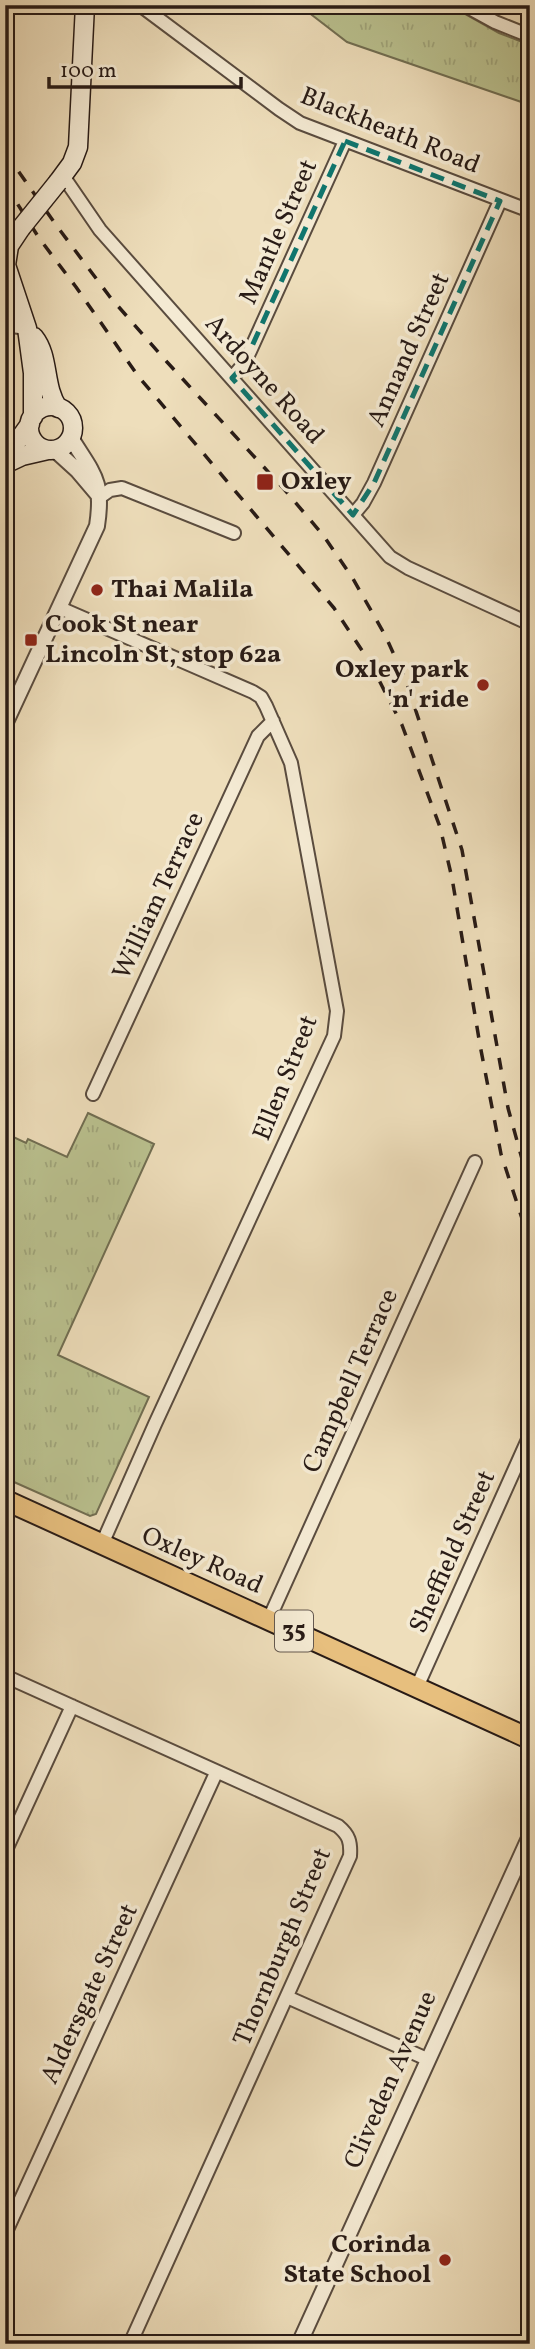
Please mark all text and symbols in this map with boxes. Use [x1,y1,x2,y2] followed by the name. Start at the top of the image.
[49,46,242,90] scale bar
[60,57,117,86] text: 100 m
[295,79,485,183] street label: Blackheath Road
[231,154,327,310] street label: Mantle Street
[359,267,459,433] street label: Annand Street
[196,307,332,453] street label: Ardoyne Road
[281,464,352,500] place label: Oxley
[255,472,275,492] marker: Oxley
[111,572,253,608] place label: Thai Malila
[89,582,105,598] marker: Thai Malila
[45,607,281,673] place label: Cook St near Lincoln St, stop 62a
[23,632,39,648] marker: Cook St near Lincoln St, stop 62a
[335,652,469,718] place label: Oxley park 'n' ride
[475,677,491,693] marker: Oxley park 'n' ride
[104,806,214,986] street label: William Terrace
[245,1010,327,1146] street label: Ellen Street
[294,1283,408,1479] street label: Campbell Terrace
[401,1465,505,1639] street label: Sheffield Street
[135,1518,269,1604] street label: Oxley Road
[275,1610,313,1652] road number: 35
[225,1842,341,2052] street label: Thornburgh Street
[32,1898,148,2090] street label: Aldersgate Street
[336,1985,446,2175] street label: Cliveden Avenue
[283,2227,431,2293] place label: Corinda State School
[437,2252,453,2268] marker: Corinda State School

